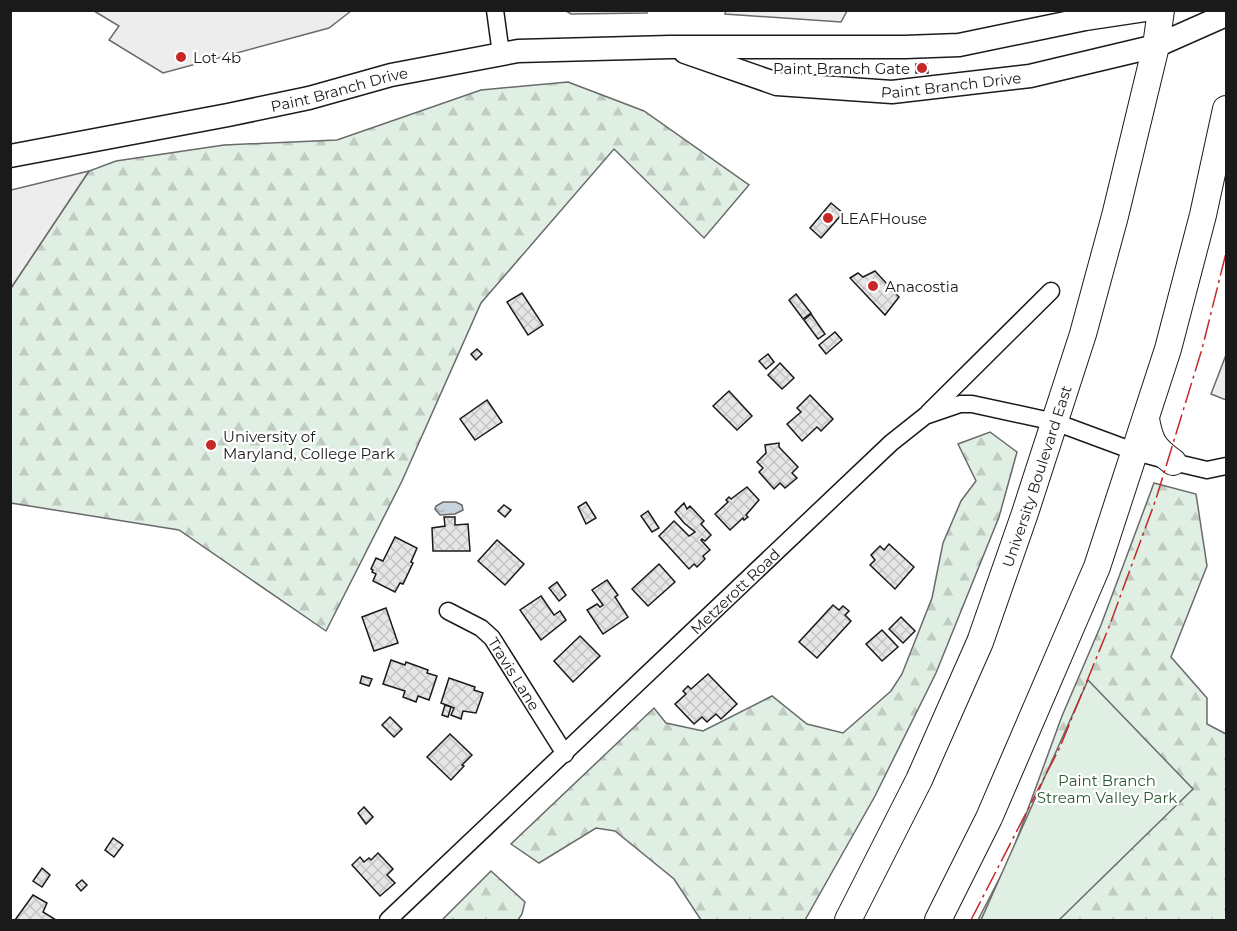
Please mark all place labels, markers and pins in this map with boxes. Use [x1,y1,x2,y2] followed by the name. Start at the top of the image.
[193,48,241,67] place label: Lot 4b
[174,50,188,64] marker: Lot 4b
[773,59,910,78] place label: Paint Branch Gate
[915,61,929,75] marker: Paint Branch Gate
[840,209,927,228] place label: LEAFHouse
[821,211,835,225] marker: LEAFHouse
[885,277,959,296] place label: Anacostia
[866,279,880,293] marker: Anacostia
[223,427,395,463] place label: University of Maryland, College Park
[204,438,218,452] marker: University of Maryland, College Park

